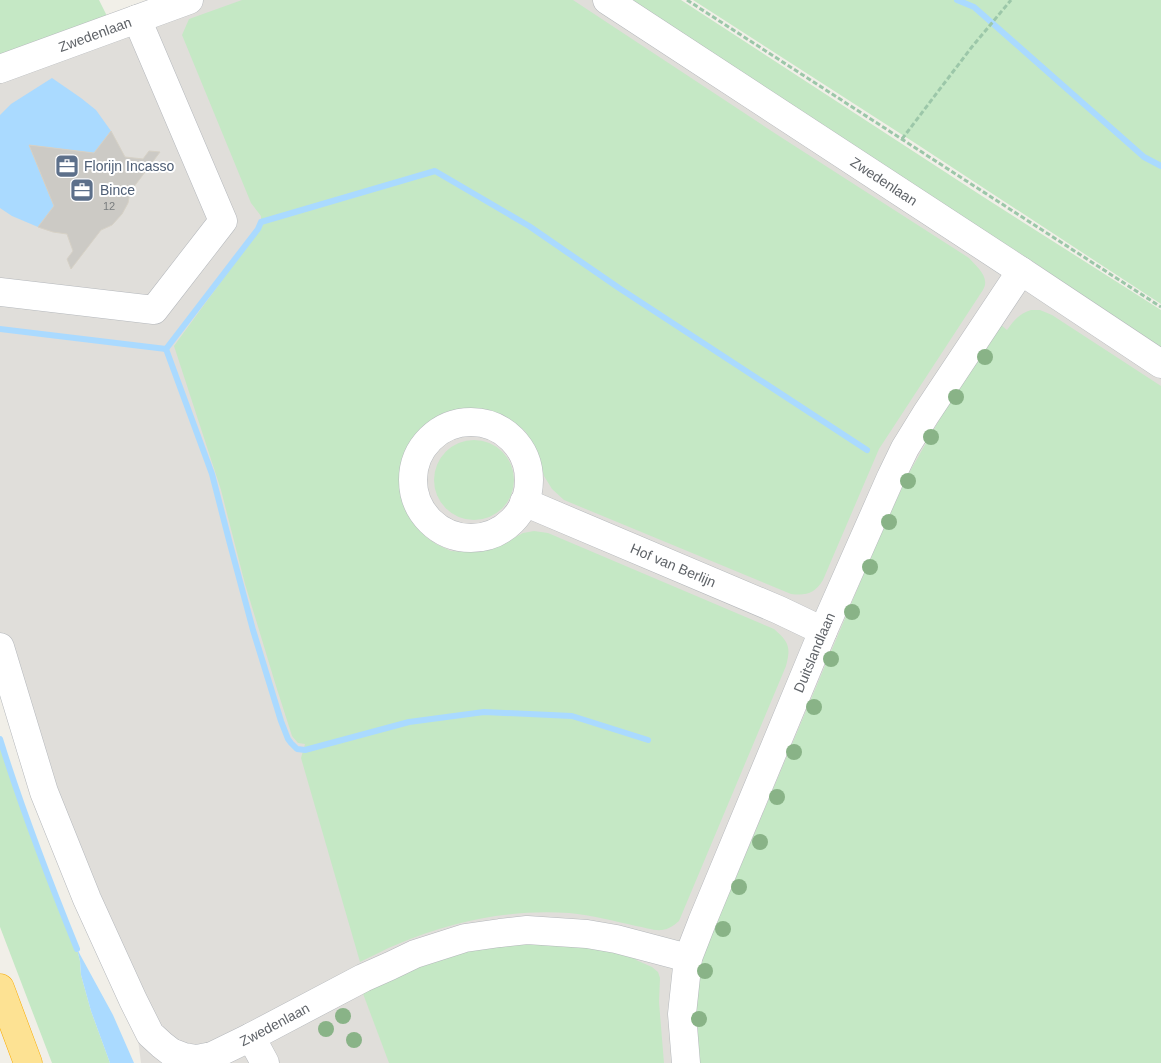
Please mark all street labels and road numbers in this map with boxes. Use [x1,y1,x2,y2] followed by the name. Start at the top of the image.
[56,14,133,55] street label: Zwedenlaan
[848,154,920,209] street label: Zwedenlaan
[628,540,718,590] street label: Hof van Berlijn
[790,610,838,695] street label: Duitslandlaan
[237,1000,312,1049] street label: Zwedenlaan

